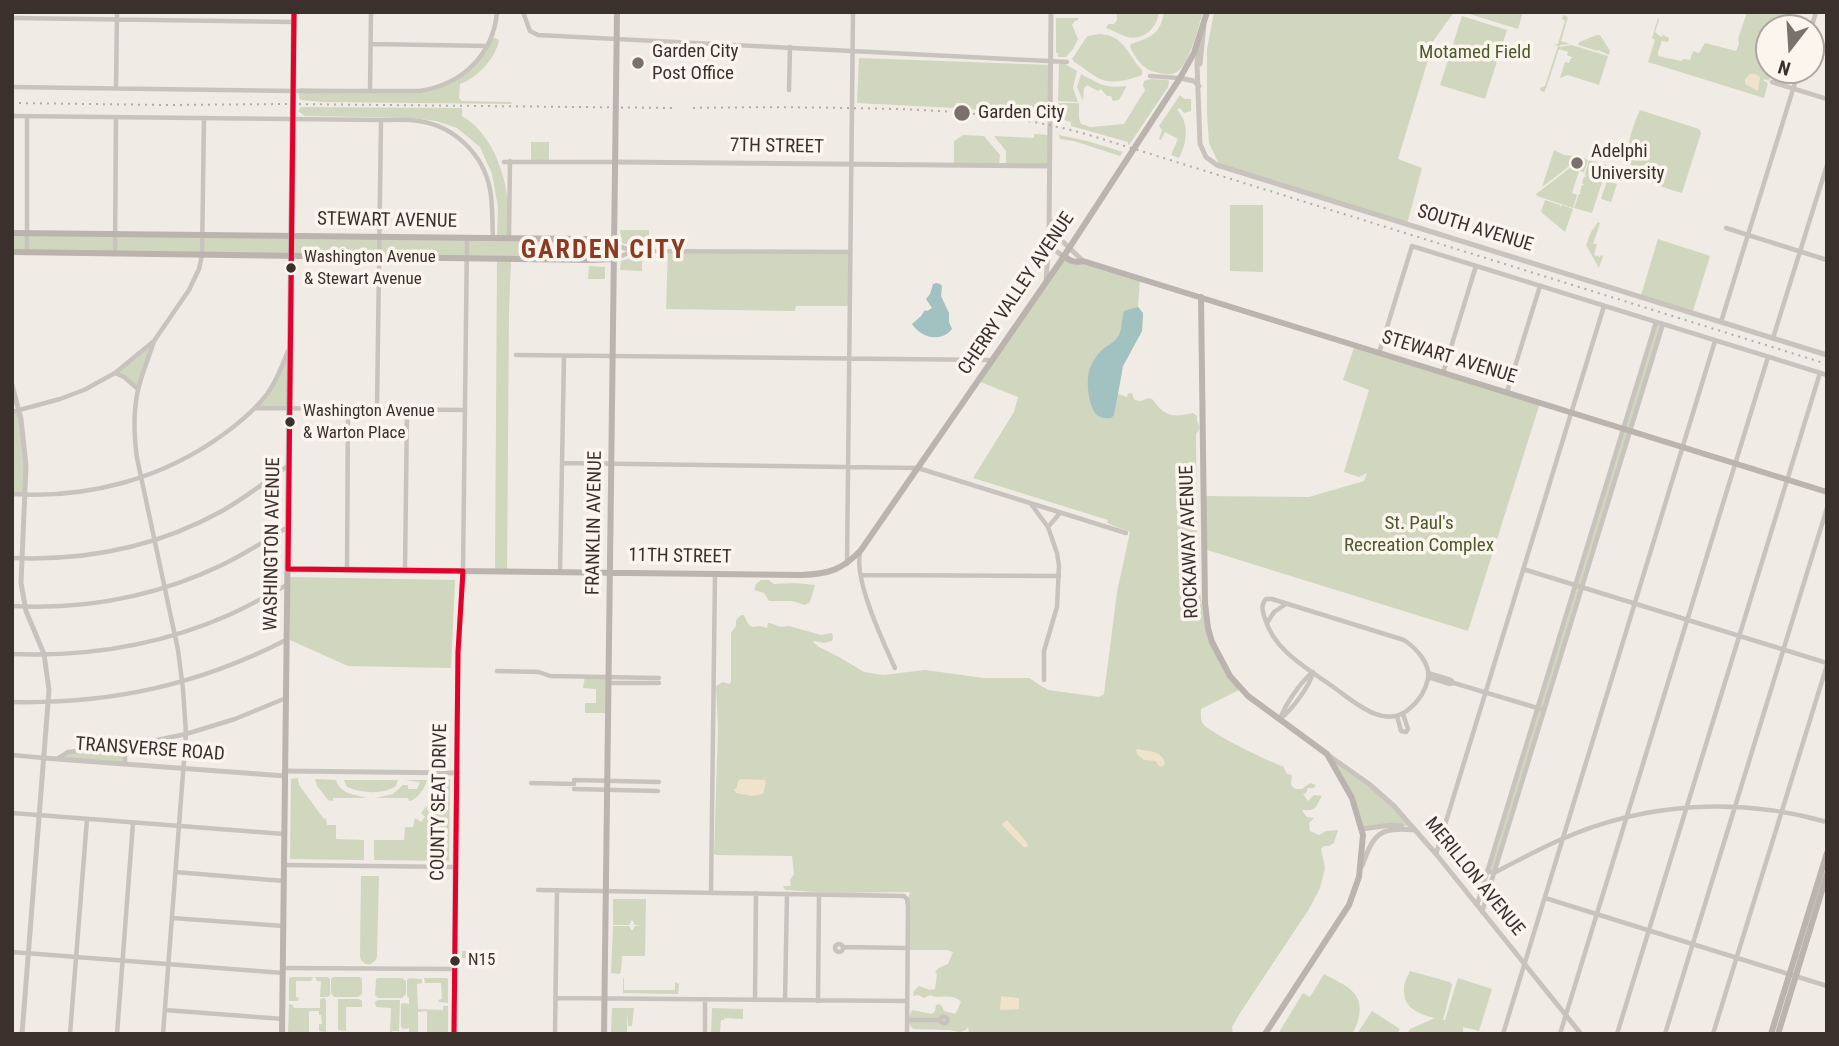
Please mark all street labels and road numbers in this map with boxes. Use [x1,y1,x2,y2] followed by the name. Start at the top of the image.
[730,135,824,159] street label: 7TH STREET
[1414,201,1536,257] street label: SOUTH AVENUE
[317,208,457,234] street label: STEWART AVENUE
[954,208,1080,380] street label: CHERRY VALLEY AVENUE
[1379,327,1519,389] street label: STEWART AVENUE
[582,451,608,595] street label: FRANKLIN AVENUE
[260,457,286,631] street label: WASHINGTON AVENUE
[1176,465,1204,619] street label: ROCKAWAY AVENUE
[628,545,732,569] street label: 11TH STREET
[427,723,453,881] street label: COUNTY SEAT DRIVE
[75,733,225,767] street label: TRANSVERSE ROAD
[1419,813,1529,941] street label: MERILLON AVENUE

